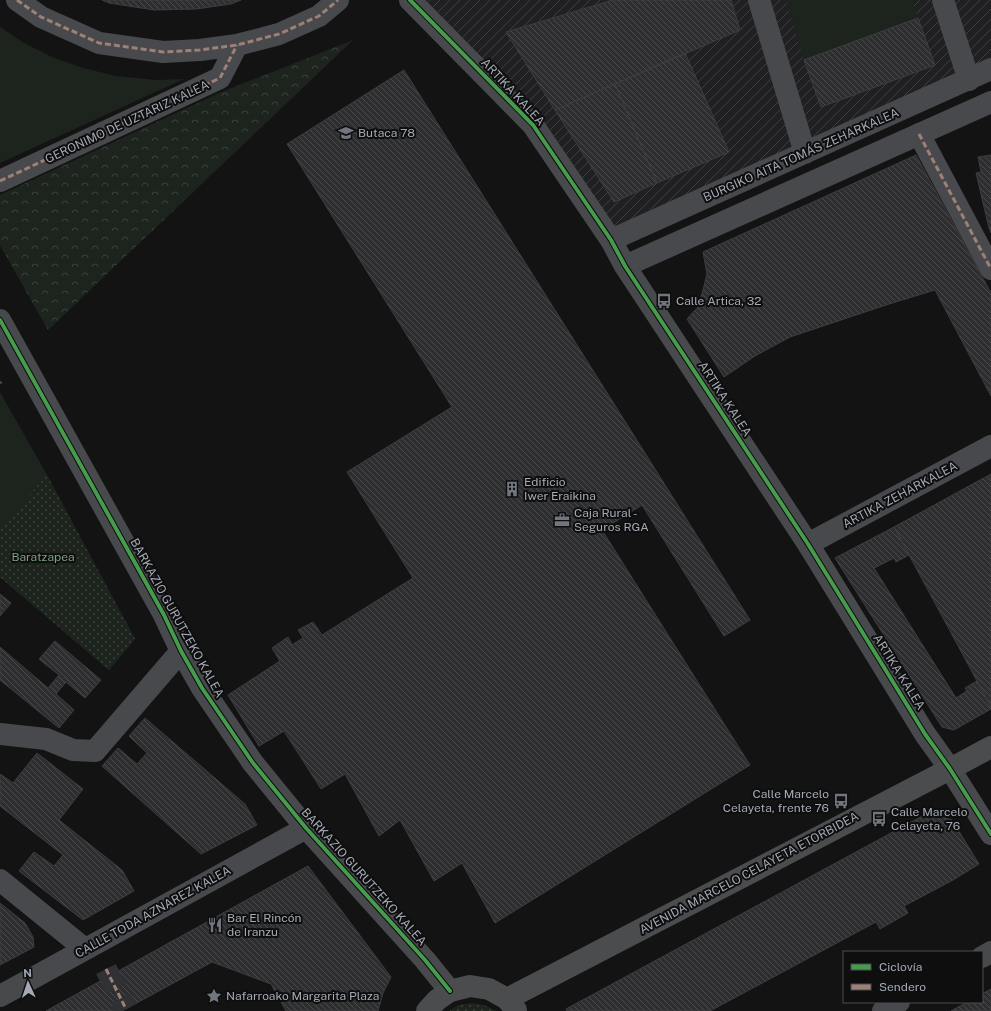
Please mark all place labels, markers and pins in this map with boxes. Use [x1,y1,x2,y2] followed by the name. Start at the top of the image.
[337,124,355,142] school or university icon: Butaca 78
[358,126,415,140] place label: Butaca 78
[655,292,673,310] bus stop icon: Calle Artica, 32
[676,294,761,308] place label: Calle Artica, 32
[524,475,596,503] place label: Edificio Iwer Eraikina
[503,480,521,498] building icon: Edificio Iwer Eraikina
[574,506,649,534] place label: Caja Rural - Seguros RGA
[553,511,571,529] office icon: Caja Rural - Seguros RGA
[723,787,829,815] place label: Calle Marcelo Celayeta, frente 76
[832,792,850,810] bus stop icon: Calle Marcelo Celayeta, frente 76
[891,805,968,833] place label: Calle Marcelo Celayeta, 76
[870,810,888,828] bus stop icon: Calle Marcelo Celayeta, 76
[227,911,301,939] place label: Bar El Rincón de Iranzu
[206,916,224,934] restaurant icon: Bar El Rincón de Iranzu
[205,987,223,1005] place icon: Nafarroako Margarita Plaza
[226,989,379,1003] place label: Nafarroako Margarita Plaza

